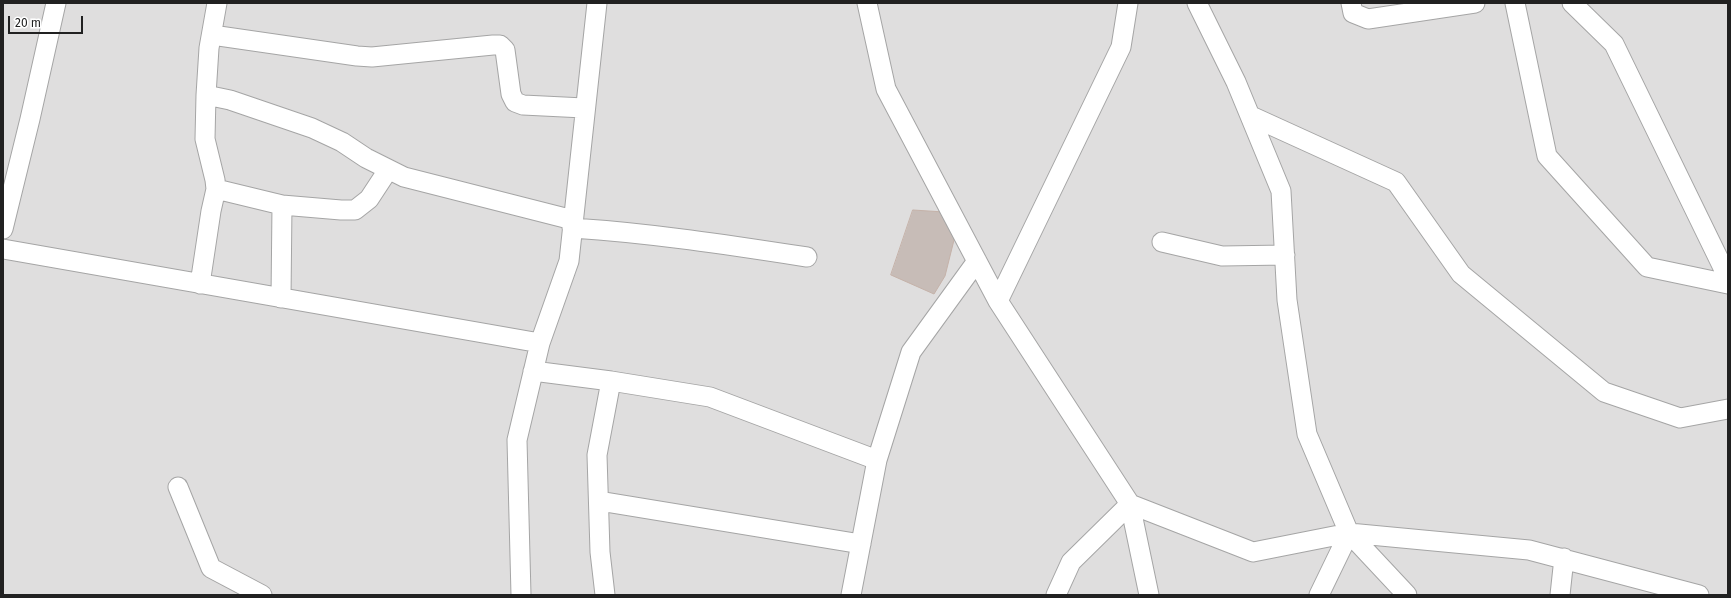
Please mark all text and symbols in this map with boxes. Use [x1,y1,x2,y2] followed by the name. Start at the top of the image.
[10,8,85,34] scale bar
[15,16,41,30] text: 20 m

